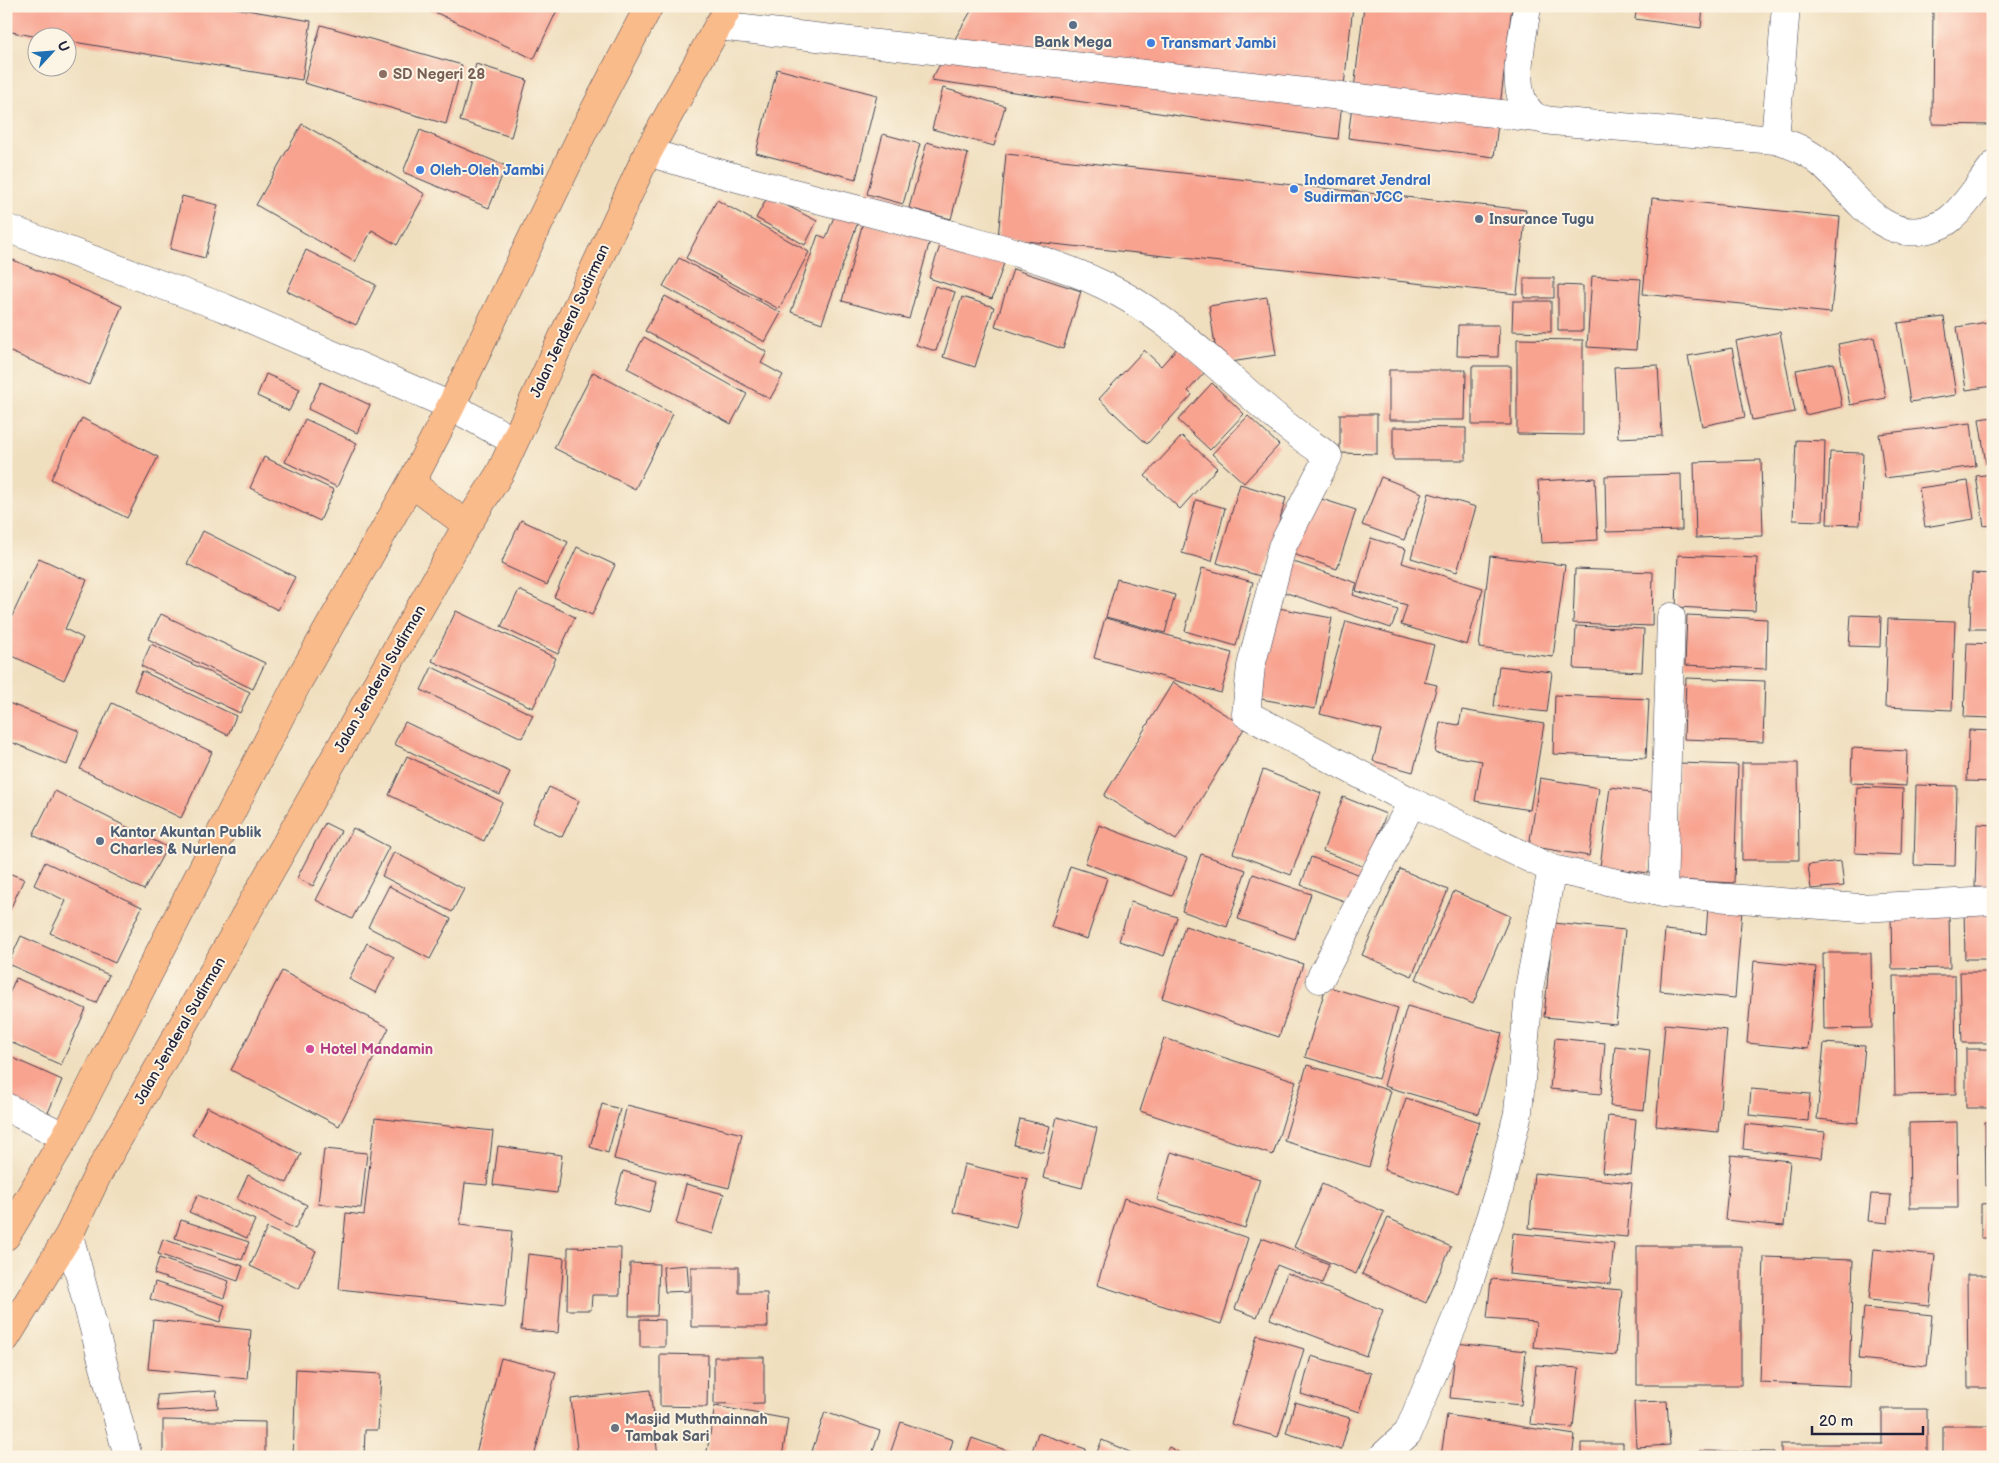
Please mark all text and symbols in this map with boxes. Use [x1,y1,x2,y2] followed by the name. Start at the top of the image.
[1067,19,1079,31] marker: Bank Mega
[28,28,78,78] north arrow
[1034,33,1112,52] place label: Bank Mega
[1161,34,1276,53] place label: Transmart Jambi
[1145,37,1157,49] marker: Transmart Jambi
[53,38,73,55] text: U
[393,65,485,84] place label: SD Negeri 28
[377,68,389,80] marker: SD Negeri 28
[430,161,544,180] place label: Oleh-Oleh Jambi
[414,164,426,176] marker: Oleh-Oleh Jambi
[1304,171,1431,207] place label: Indomaret Jendral Sudirman JCC
[1288,183,1300,195] marker: Indomaret Jendral Sudirman JCC
[1489,210,1594,229] place label: Insurance Tugu
[1473,213,1485,225] marker: Insurance Tugu
[526,241,614,401] street label: Jalan Jenderal Sudirman
[330,602,430,756] street label: Jalan Jenderal Sudirman
[110,823,261,859] place label: Kantor Akuntan Publik Charles & Nurlena
[94,835,106,847] marker: Kantor Akuntan Publik Charles & Nurlena
[130,954,230,1108] street label: Jalan Jenderal Sudirman
[320,1040,433,1059] place label: Hotel Mandamin
[304,1043,316,1055] marker: Hotel Mandamin
[1812,1403,1923,1435] scale bar
[625,1410,768,1446] place label: Masjid Muthmainnah Tambak Sari
[1819,1412,1853,1431] text: 20 m
[609,1422,621,1434] marker: Masjid Muthmainnah Tambak Sari

